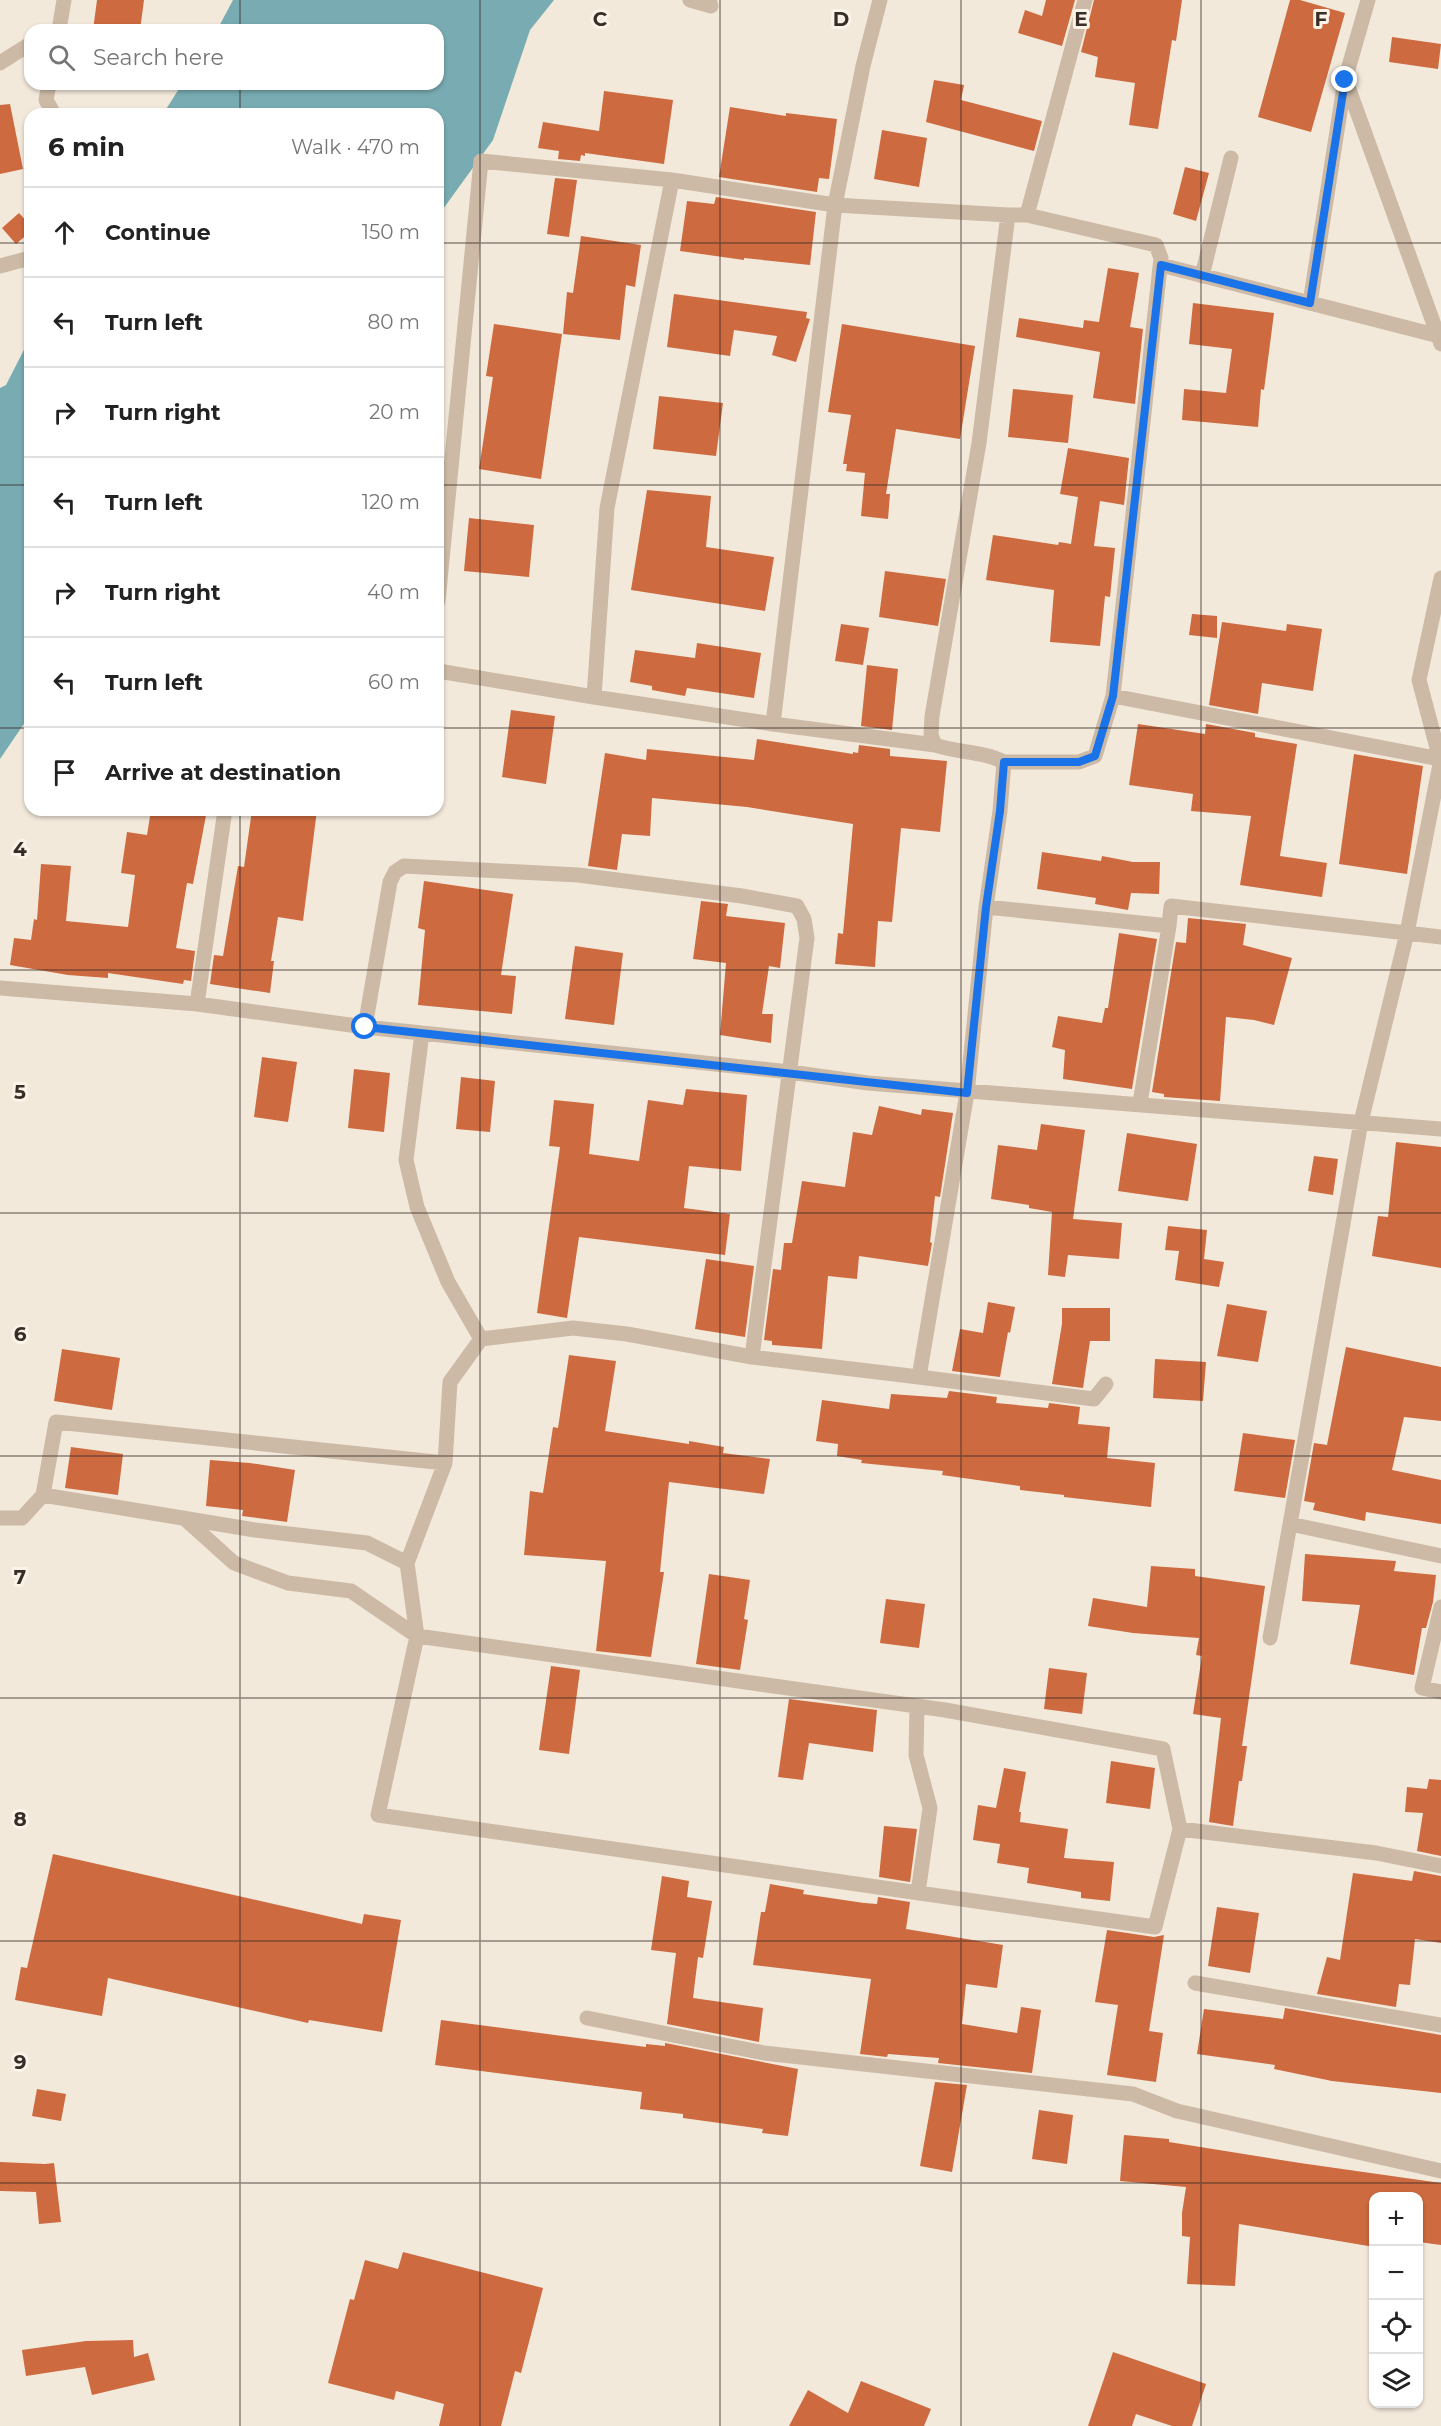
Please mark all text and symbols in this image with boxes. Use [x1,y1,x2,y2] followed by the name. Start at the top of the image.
[593,7,608,31] text: C
[833,7,849,31] text: D
[1074,7,1088,31] text: E
[1315,7,1328,31] text: F
[24,24,444,90] search box
[45,41,78,74] icon: search
[93,44,224,71] text: Search here
[1331,66,1357,92] route end
[48,131,125,163] text: 6 min
[291,135,420,159] text: Walk · 470 m
[48,216,81,249] icon: ahead
[105,219,211,246] text: Continue
[362,220,420,244] text: 150 m
[48,306,81,339] icon: left
[105,309,203,336] text: Turn left
[368,310,420,334] text: 80 m
[48,396,81,429] icon: right
[105,399,220,426] text: Turn right
[369,400,420,424] text: 20 m
[48,486,81,519] icon: left
[105,489,203,516] text: Turn left
[362,490,420,514] text: 120 m
[48,576,81,609] icon: right
[105,579,220,606] text: Turn right
[367,580,420,604] text: 40 m
[48,666,81,699] icon: left
[105,669,203,696] text: Turn left
[368,670,420,694] text: 60 m
[48,756,81,789] icon: arrive
[105,759,341,786] text: Arrive at destination
[13,837,27,861] text: 4
[351,1013,377,1039] route start
[14,1080,26,1104] text: 5
[14,1322,27,1346] text: 6
[14,1565,26,1589] text: 7
[13,1807,27,1831] text: 8
[14,2050,26,2074] text: 9
[1369,2192,1423,2408] map controls
[1369,2192,1423,2246] button: +
[1369,2246,1423,2300] button: −
[1369,2300,1423,2354] button: locate
[1369,2354,1423,2408] button: layers

